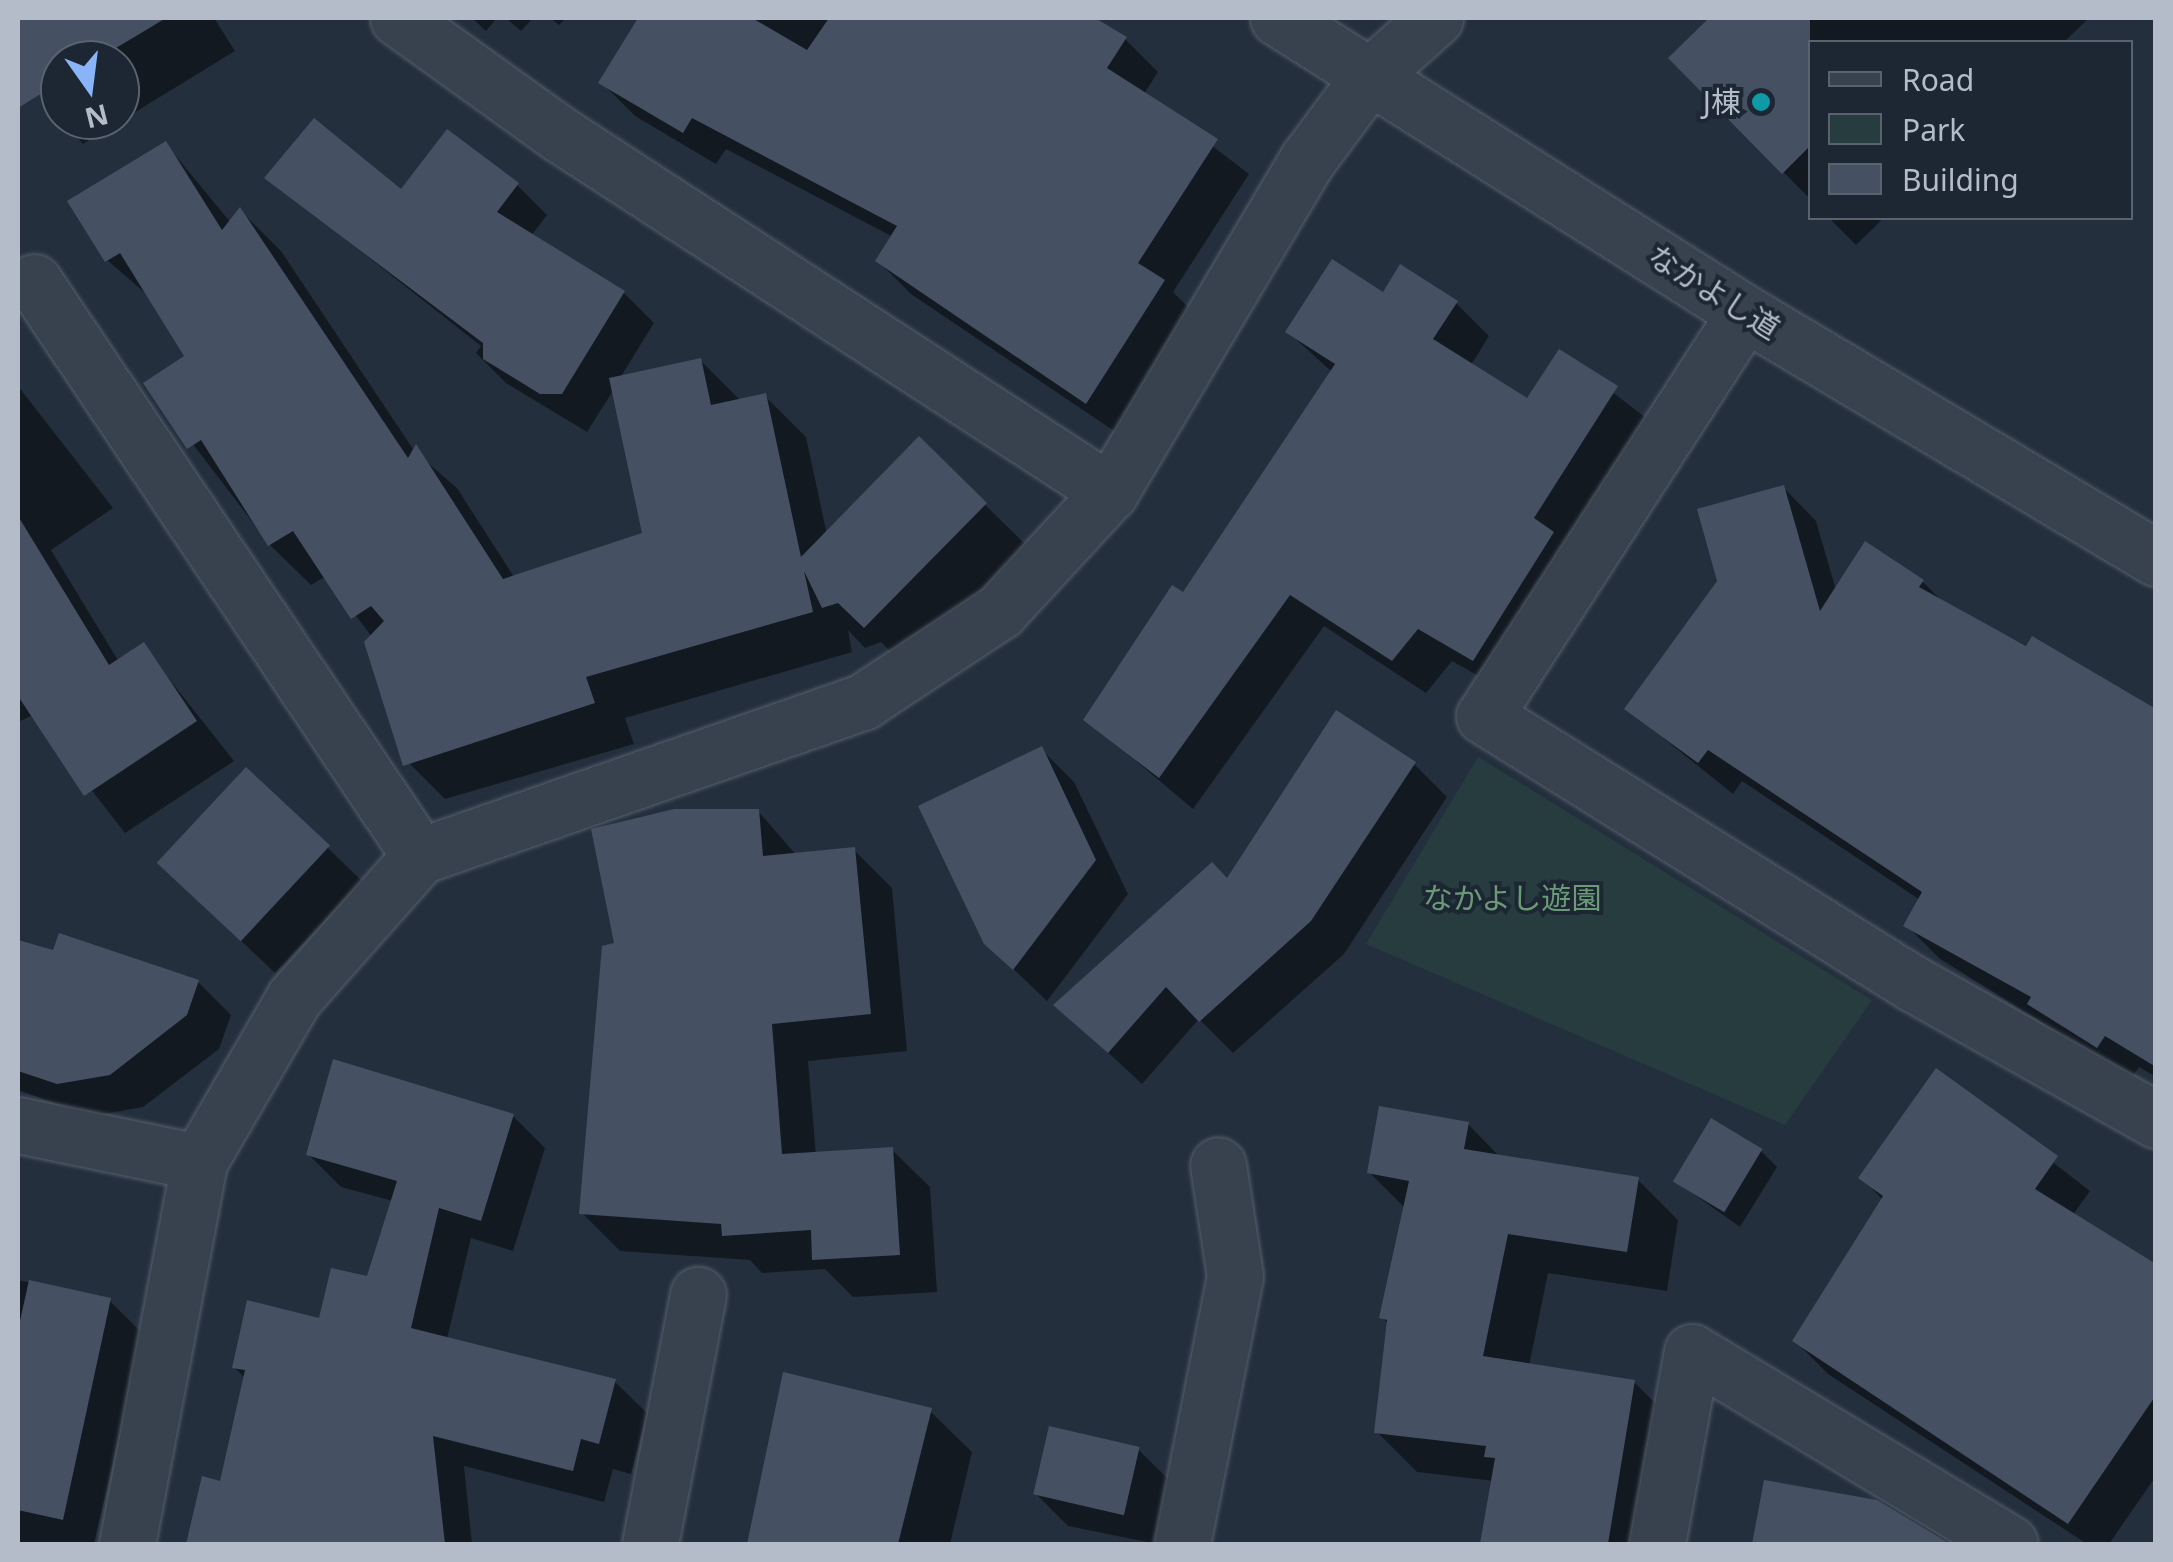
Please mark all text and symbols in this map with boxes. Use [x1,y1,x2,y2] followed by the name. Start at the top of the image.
[40,40,140,140] north arrow
[1808,40,2133,220] legend
[1902,59,1974,100] text: Road
[1703,84,1741,120] place label: J棟
[1750,91,1772,113] marker: J棟
[81,96,112,138] text: N
[1902,109,1965,150] text: Park
[1902,159,2019,200] text: Building
[1641,237,1787,347] street label: なかよし道
[1422,880,1602,916] park label: なかよし遊園

